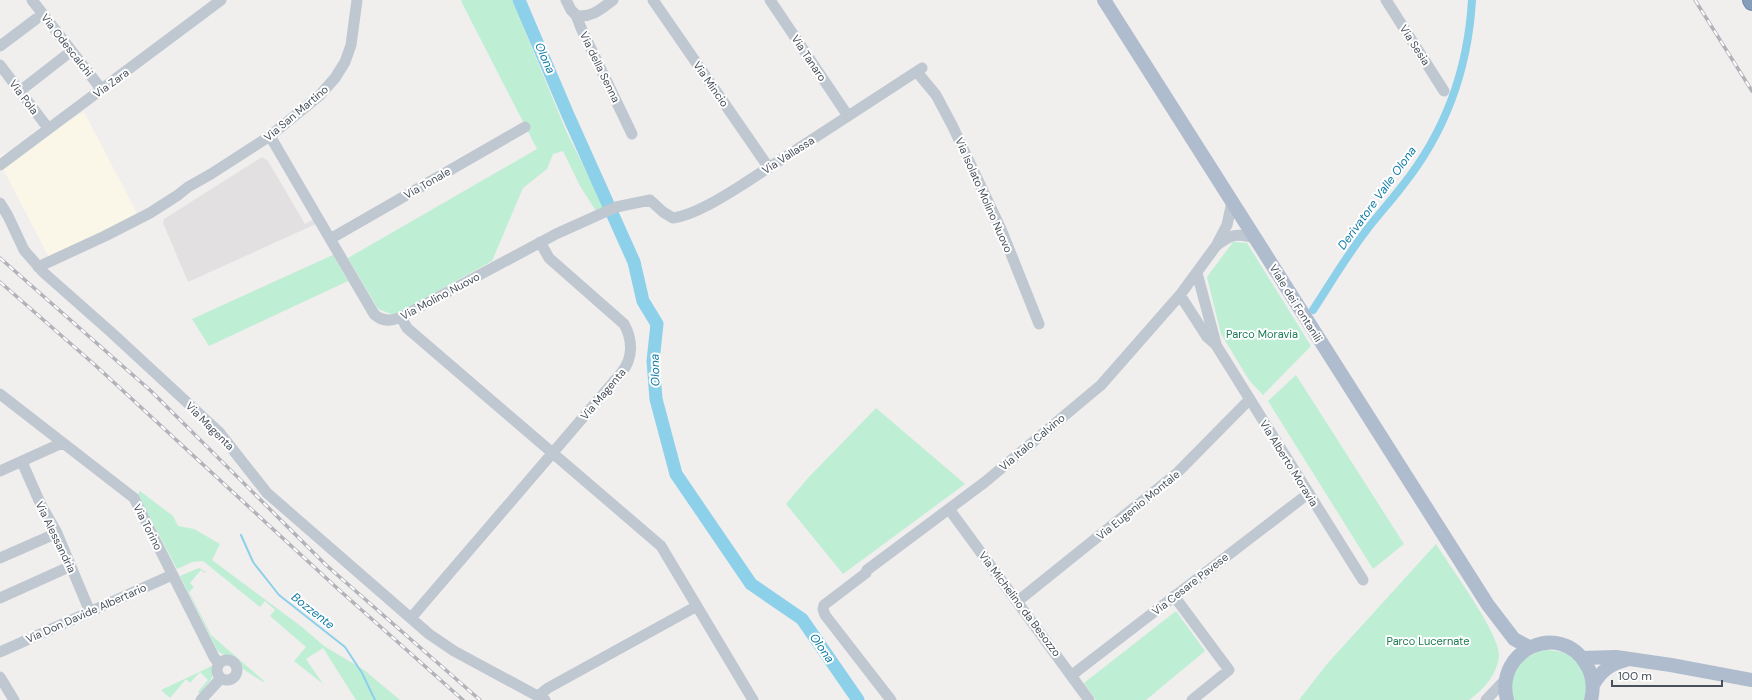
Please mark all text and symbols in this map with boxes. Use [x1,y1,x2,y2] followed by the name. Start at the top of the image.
[38,11,96,79] street label: Via Odescalchi
[1397,22,1433,68] street label: Via Sesia
[577,29,623,105] street label: Via della Senna
[788,32,830,84] street label: Via Tanaro
[531,40,559,77] water label: Olona
[690,58,732,110] street label: Via Mincio
[90,65,132,101] street label: Via Zara
[6,77,42,117] street label: Via Pola
[261,82,331,144] street label: Via San Martino
[759,133,817,177] street label: Via Vallassa
[952,135,1016,255] street label: Via Isolato Molino Nuovo
[1334,143,1420,253] water label: Derivatore Valle Olona
[401,164,453,202] street label: Via Tonale
[1266,261,1326,345] street label: Viale dei Fontanili
[398,269,482,323] street label: Via Molino Nuovo
[1226,327,1298,341] park label: Parco Moravia
[646,353,664,387] water label: Olona
[577,365,629,423] street label: Via Magenta
[183,399,237,453] street label: Via Magenta
[996,411,1068,473] street label: Via Italo Calvino
[1257,417,1321,509] street label: Via Alberto Moravia
[1094,467,1182,543] street label: Via Eugenio Montale
[33,499,79,575] street label: Via Alessandria
[130,501,166,553] street label: Via Torino
[976,549,1064,659] street label: Via Michelino da Besozzo
[1149,550,1231,618] street label: Via Cesare Pavese
[24,580,148,646] street label: Via Don Davide Albertario
[288,589,338,633] water label: Bozzente
[806,630,838,666] water label: Olona
[1387,634,1469,648] park label: Parco Lucernate
[1612,662,1722,688] scale bar
[1618,668,1652,684] text: 100 m

